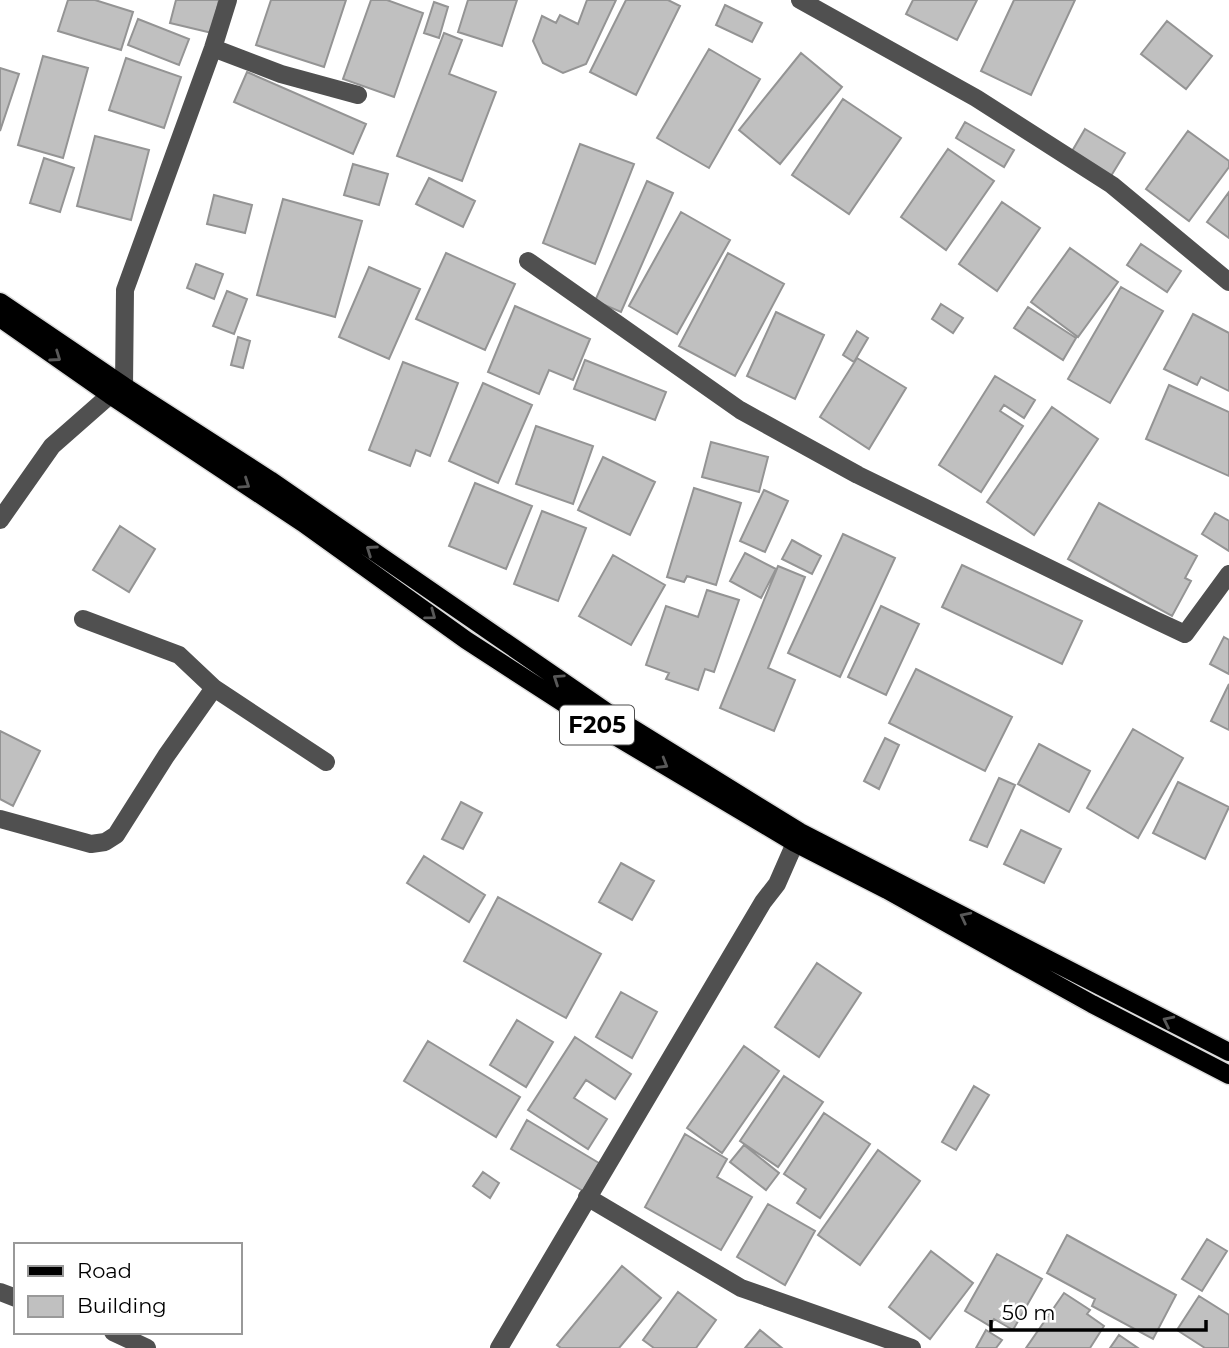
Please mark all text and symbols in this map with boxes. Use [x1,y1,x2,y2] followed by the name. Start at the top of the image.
[48,349,61,361] one-way arrow
[237,476,250,489] one-way arrow
[366,546,379,558] one-way arrow
[423,606,436,619] one-way arrow
[553,675,566,687] one-way arrow
[560,706,634,744] road number: F205
[656,756,669,769] one-way arrow
[960,912,973,926] one-way arrow
[1163,1016,1175,1030] one-way arrow
[14,1243,242,1334] legend
[77,1258,132,1283] text: Road
[991,1288,1206,1332] scale bar
[77,1293,167,1318] text: Building
[1002,1300,1056,1325] text: 50 m

